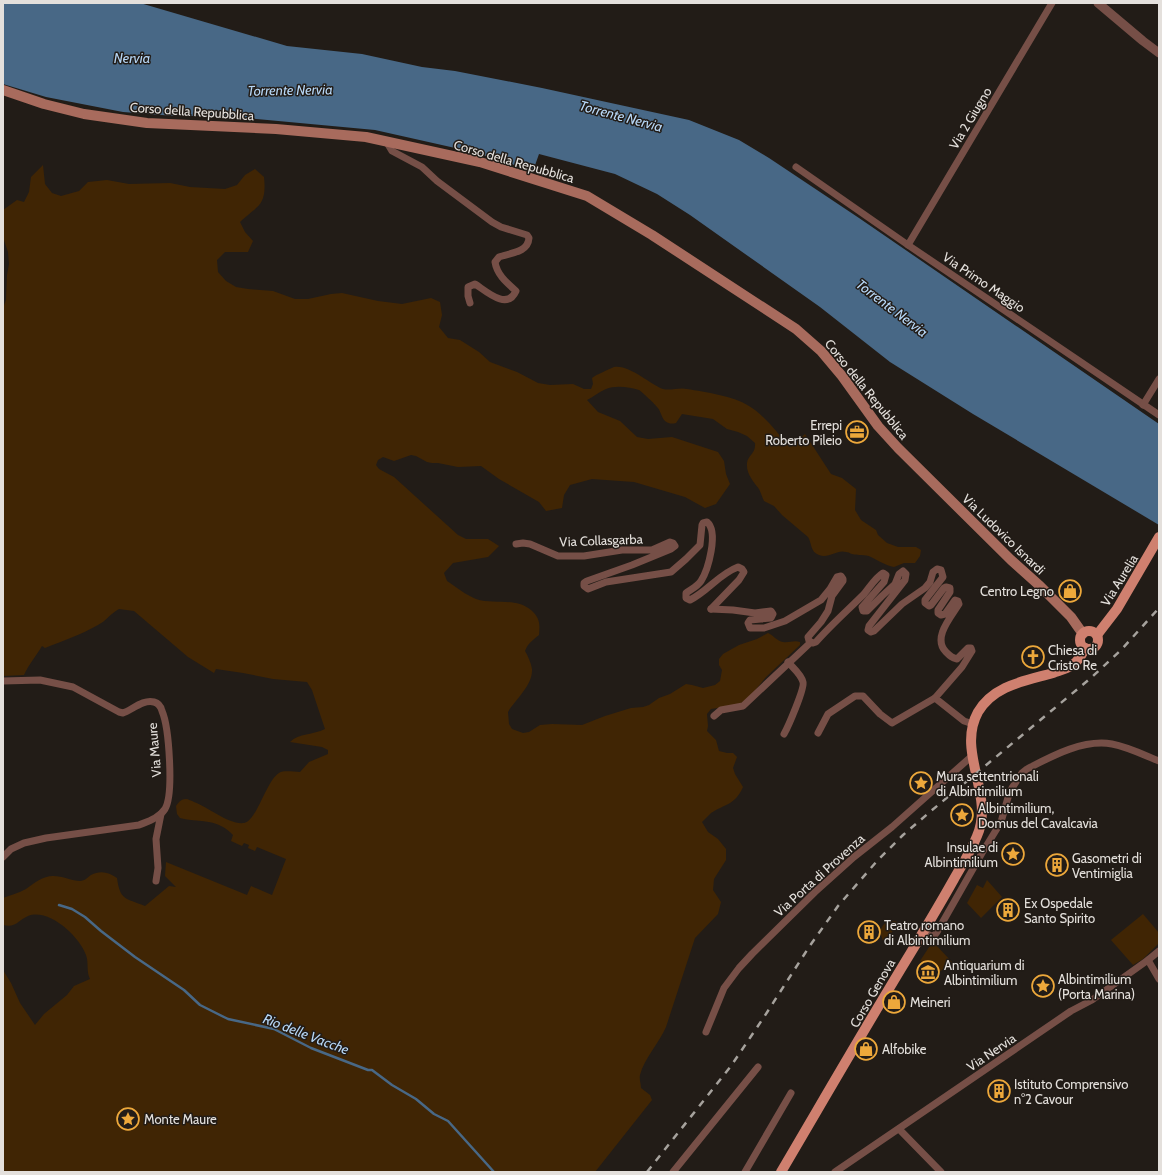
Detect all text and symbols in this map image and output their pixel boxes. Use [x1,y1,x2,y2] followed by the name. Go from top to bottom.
[114,49,150,67] water label: Nervia
[247,80,333,100] water label: Torrente Nervia
[945,84,995,152] street label: Via 2 Giugno
[577,96,665,136] water label: Torrente Nervia
[129,99,255,123] street label: Corso della Repubblica
[452,136,577,186] street label: Corso della Repubblica
[940,249,1028,315] street label: Via Primo Maggio
[852,275,932,341] water label: Torrente Nervia
[822,336,913,443] street label: Corso della Repubblica
[765,417,842,448] place label: Errepi Roberto Pileio
[844,419,870,445] office icon: Errepi Roberto Pileio
[959,490,1049,578] street label: Via Ludovico Isnardi
[559,531,644,549] street label: Via Collasgarba
[1097,551,1141,609] street label: Via Aurelia
[1057,578,1083,604] shop icon: Centro Legno
[980,583,1054,599] place label: Centro Legno
[1048,642,1097,673] place label: Chiesa di Cristo Re
[1020,644,1046,670] church icon: Chiesa di Cristo Re
[144,722,164,778] street label: Via Maure
[936,768,1039,799] place label: Mura settentrionali di Albintimilium
[908,770,934,796] place icon: Mura settentrionali di Albintimilium
[978,800,1099,831] place label: Albintimilium, Domus del Cavalcavia
[949,802,975,828] place icon: Albintimilium, Domus del Cavalcavia
[770,830,868,920] street label: Via Porta di Provenza
[925,839,998,870] place label: Insulae di Albintimilium
[1000,841,1026,867] place icon: Insulae di Albintimilium
[1072,850,1142,881] place label: Gasometri di Ventimiglia
[1044,852,1070,878] building icon: Gasometri di Ventimiglia
[1024,895,1095,926] place label: Ex Ospedale Santo Spirito
[995,897,1021,923] building icon: Ex Ospedale Santo Spirito
[884,917,970,948] place label: Teatro romano di Albintimilium
[856,919,882,945] building icon: Teatro romano di Albintimilium
[846,955,898,1030] street label: Corso Genova
[944,957,1025,988] place label: Antiquarium di Albintimilium
[915,959,941,985] museum icon: Antiquarium di Albintimilium
[1058,971,1135,1002] place label: Albintimilium (Porta Marina)
[1030,973,1056,999] place icon: Albintimilium (Porta Marina)
[881,989,907,1015] shop icon: Meineri
[910,994,951,1010] place label: Meineri
[260,1009,352,1059] water label: Rio delle Vacche
[963,1029,1019,1074] street label: Via Nervia
[853,1036,879,1062] shop icon: Alfobike
[882,1041,927,1057] place label: Alfobike
[1014,1076,1128,1107] place label: Istituto Comprensivo n°2 Cavour
[986,1078,1012,1104] building icon: Istituto Comprensivo n°2 Cavour
[115,1106,141,1132] place icon: Monte Maure
[144,1111,217,1127] place label: Monte Maure

